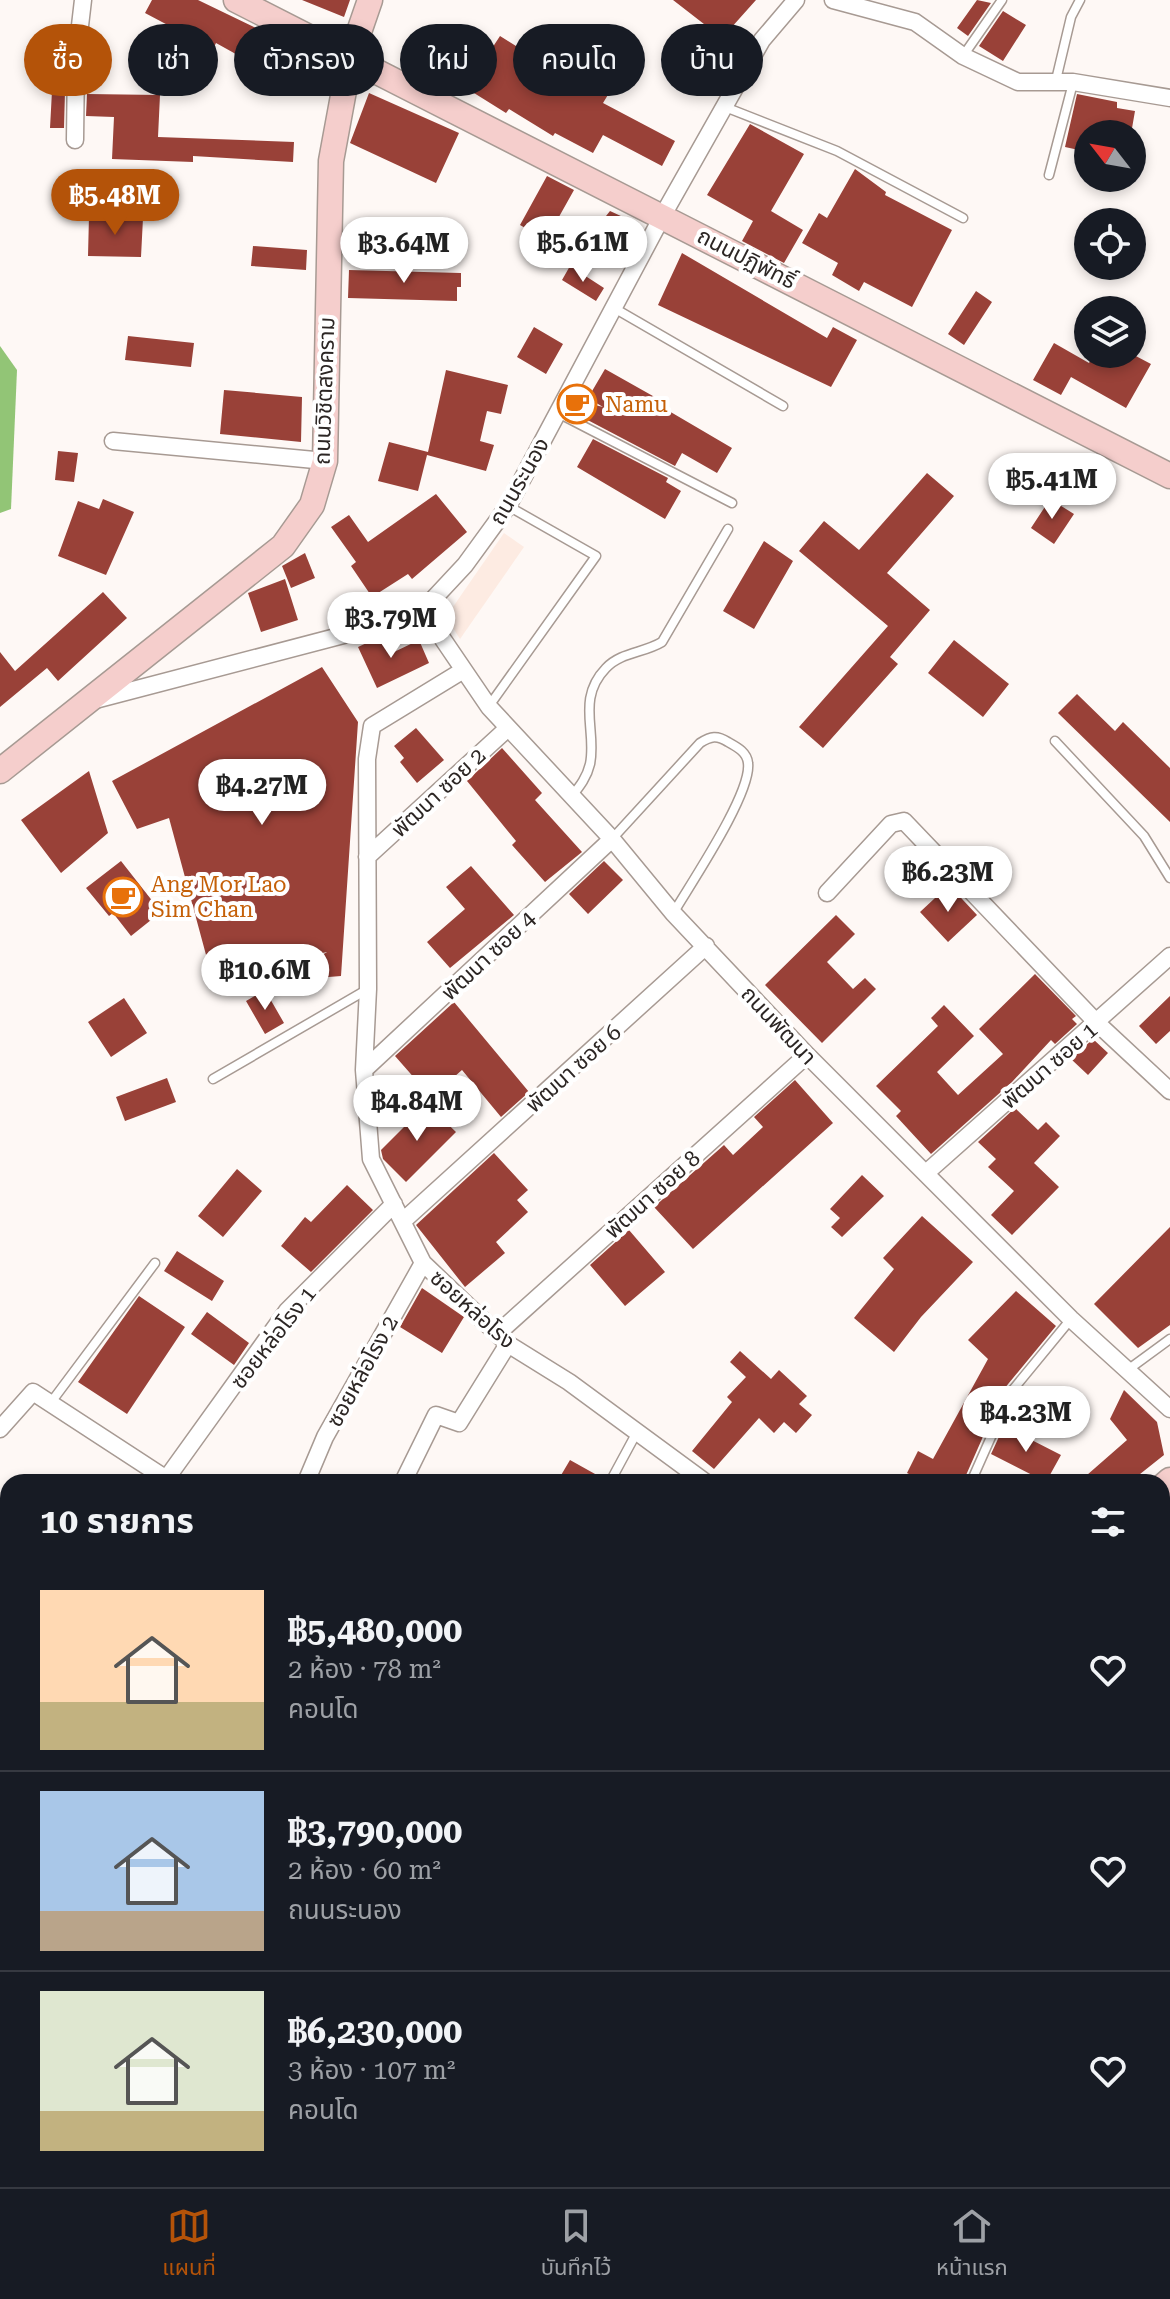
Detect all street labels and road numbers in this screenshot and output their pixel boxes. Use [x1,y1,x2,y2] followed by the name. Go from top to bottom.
[693,222,801,294] street label: ถนนปฏิพัทธิ์
[309,317,340,466] street label: ถนนวิชิตสงคราม
[485,433,554,529] street label: ถนนระนอง
[386,743,490,842] street label: พัฒนา ซอย 2
[436,905,541,1005] street label: พัฒนา ซอย 4
[736,981,821,1070] street label: ถนนพัฒนา
[996,1017,1102,1114] street label: พัฒนา ซอย 1
[521,1019,626,1117] street label: พัฒนา ซอย 6
[600,1145,705,1243] street label: พัฒนา ซอย 8
[425,1265,520,1354] street label: ซอยหล่อโรง
[226,1281,321,1393] street label: ซอยหล่อโรง 1
[322,1311,403,1431] street label: ซอยหล่อโรง 2

